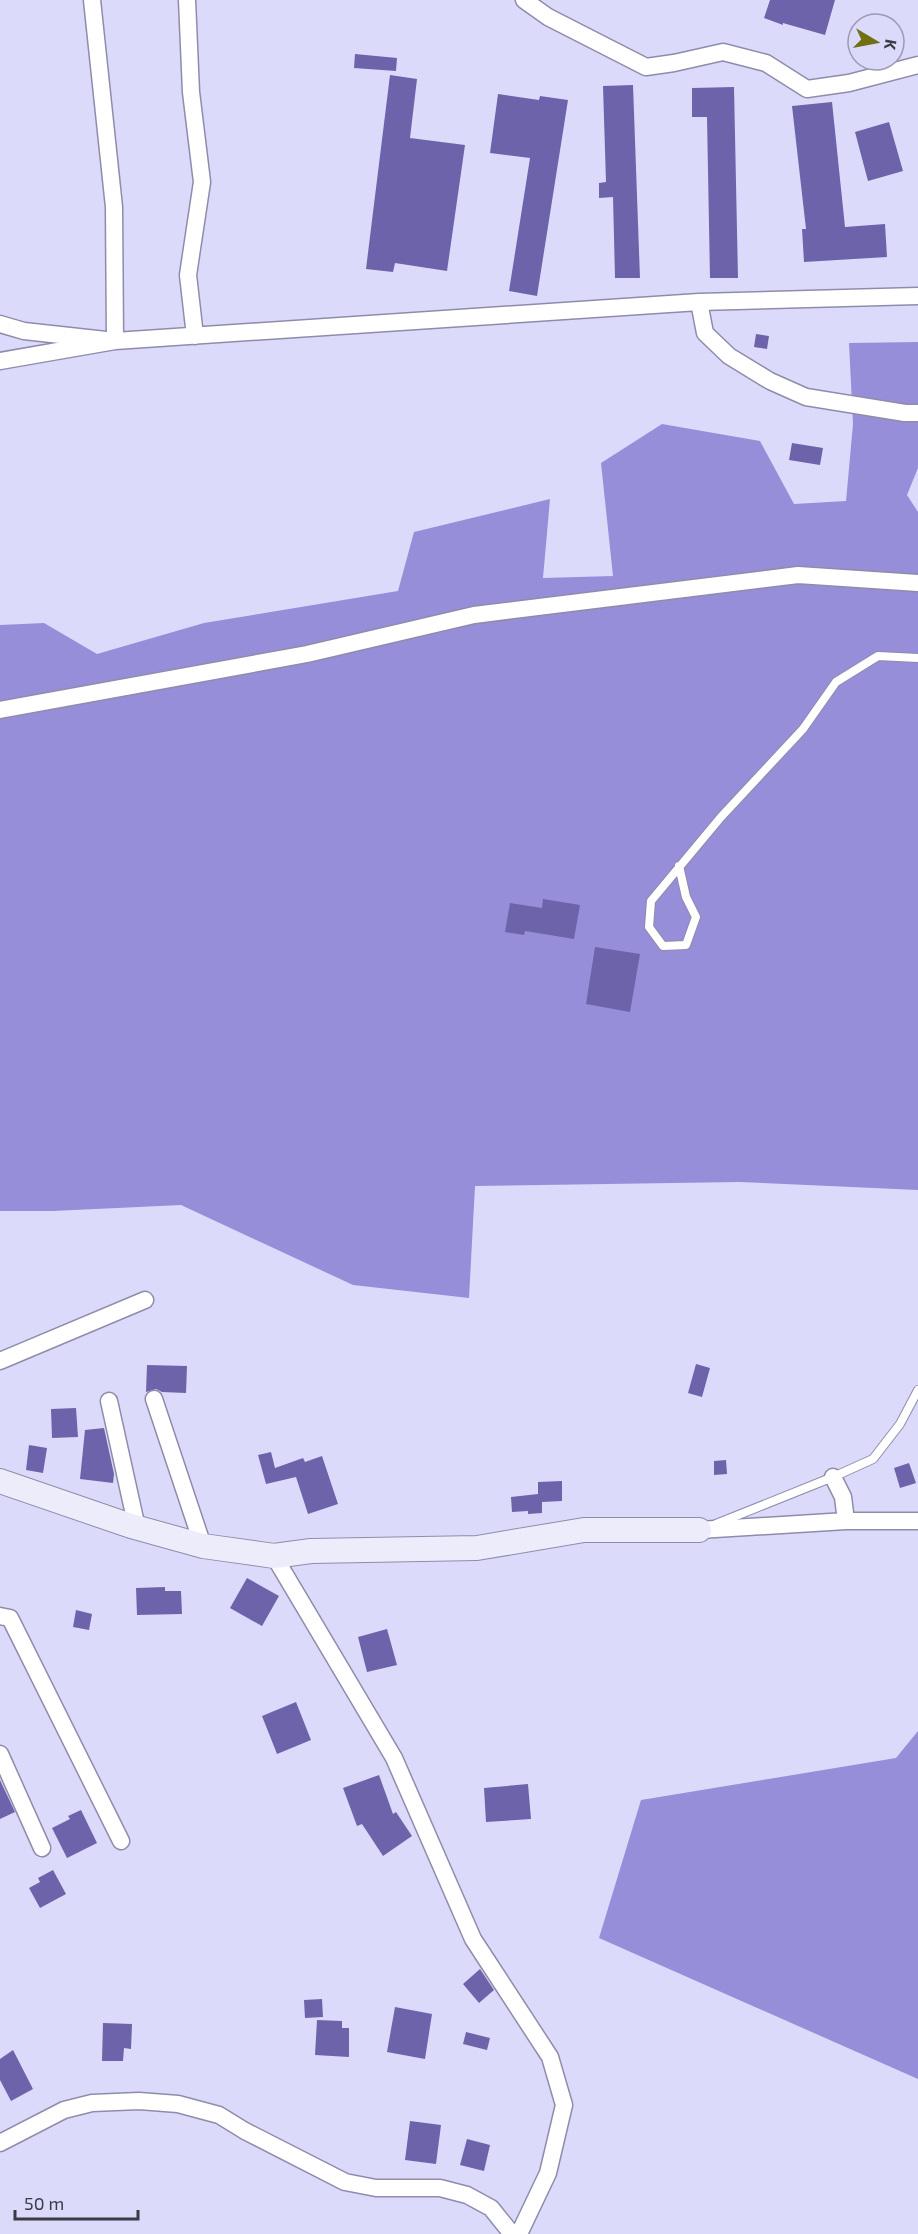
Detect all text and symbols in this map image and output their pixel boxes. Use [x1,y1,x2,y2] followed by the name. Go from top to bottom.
[846,12,906,72] north arrow
[881,38,902,52] text: K
[15,2183,138,2221] scale bar
[24,2192,64,2214] text: 50 m

